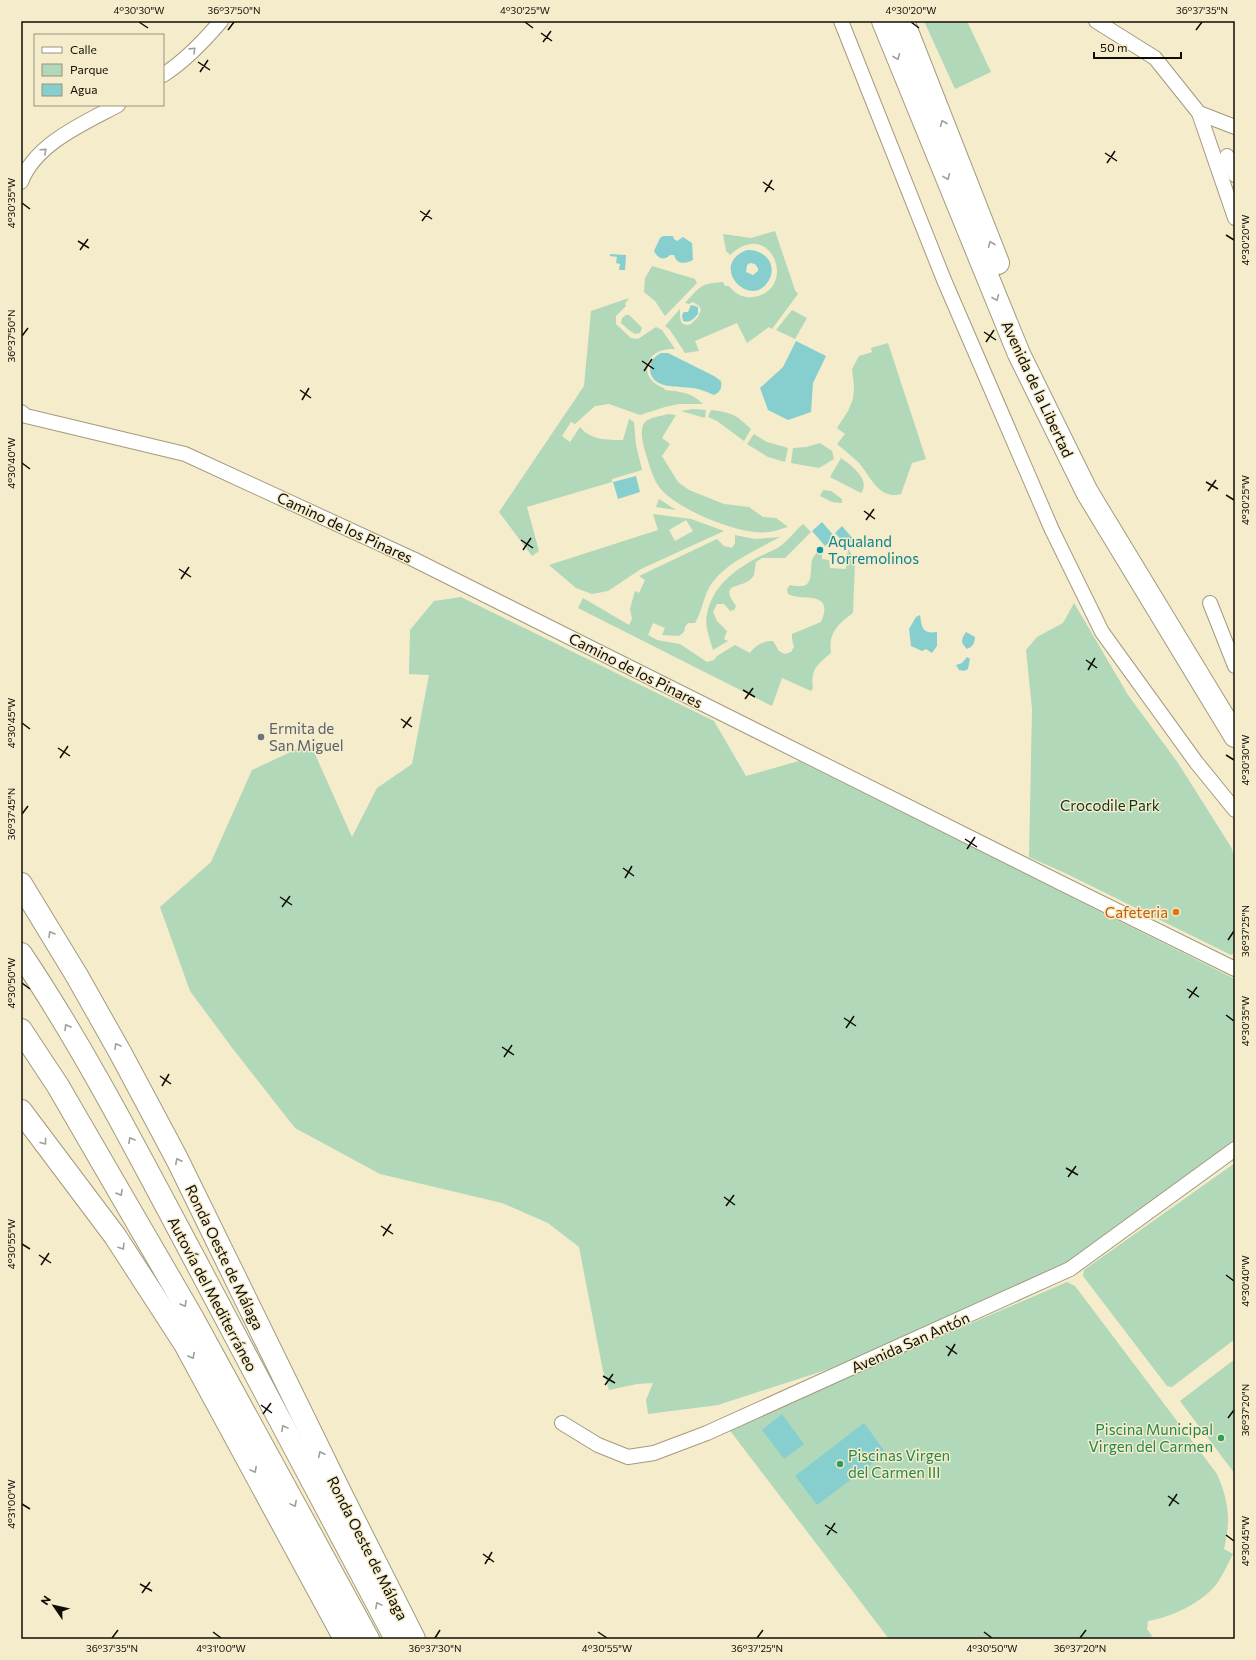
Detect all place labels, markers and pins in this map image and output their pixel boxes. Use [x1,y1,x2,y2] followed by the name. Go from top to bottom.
[828,532,919,567] place label: Aqualand Torremolinos
[815,545,825,555] marker: Aqualand Torremolinos
[269,719,344,754] place label: Ermita de San Miguel
[256,732,266,742] marker: Ermita de San Miguel
[1105,903,1168,921] place label: Cafeteria
[1171,907,1181,917] marker: Cafeteria
[1089,1420,1213,1455] place label: Piscina Municipal Virgen del Carmen
[1216,1433,1226,1443] marker: Piscina Municipal Virgen del Carmen
[848,1446,950,1481] place label: Piscinas Virgen del Carmen III
[835,1459,845,1469] marker: Piscinas Virgen del Carmen III

